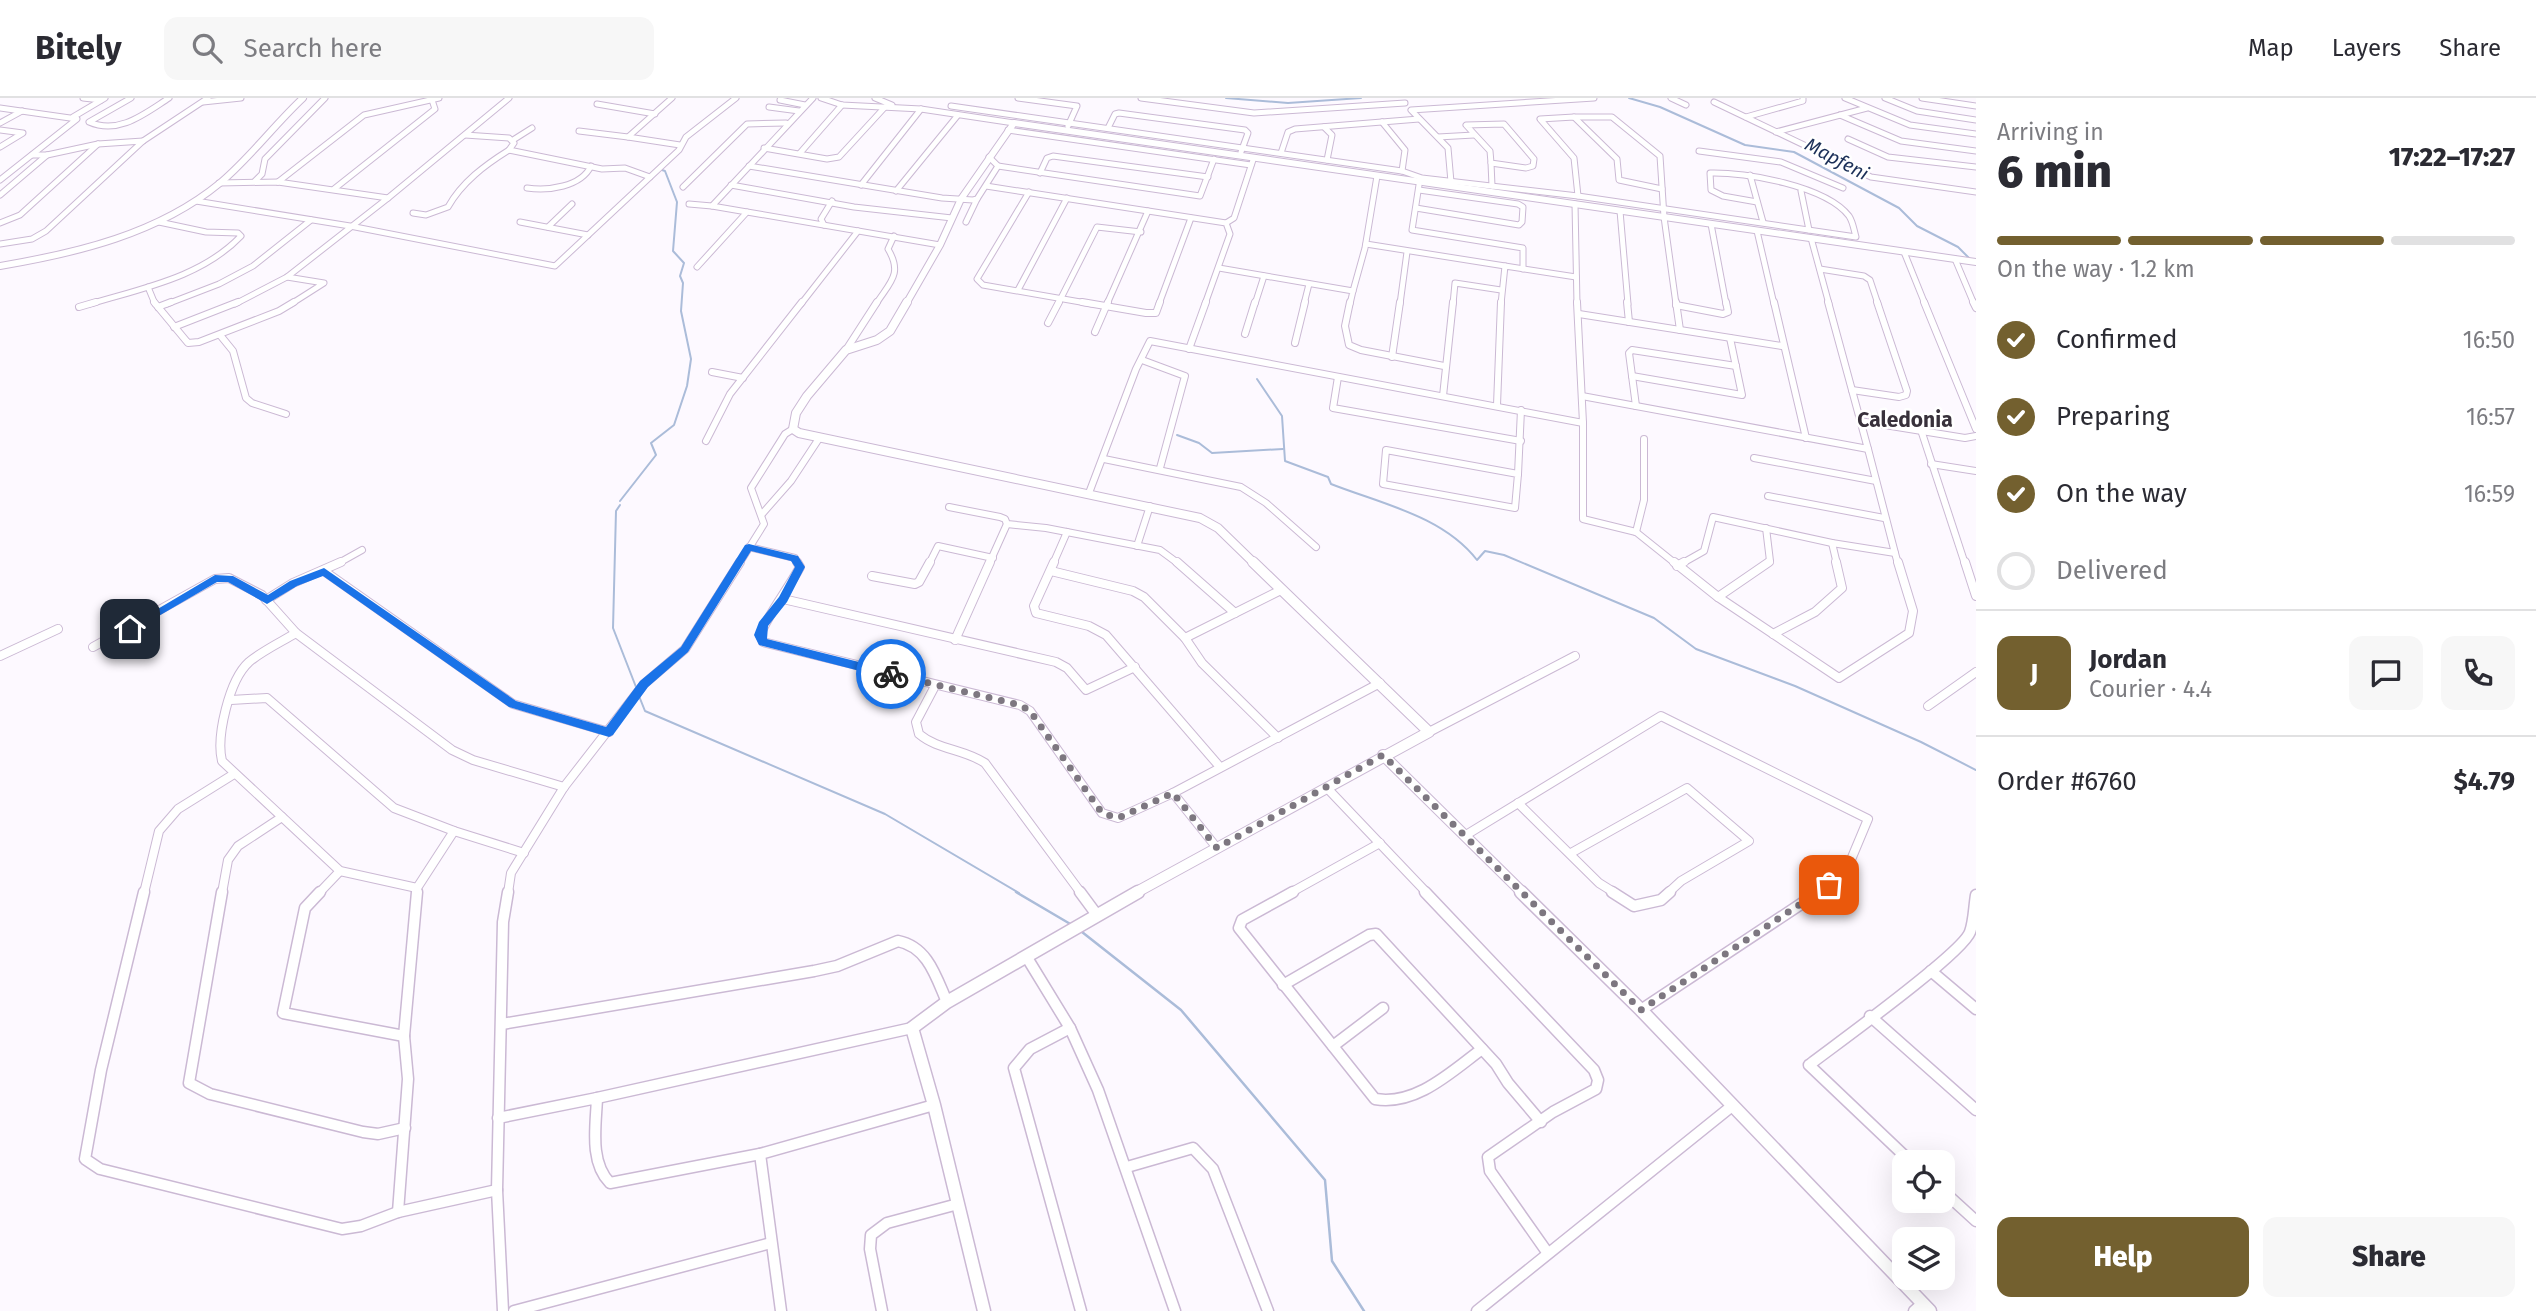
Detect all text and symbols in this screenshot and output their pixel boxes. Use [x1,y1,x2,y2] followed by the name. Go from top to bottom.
[164,17,654,80] search box
[35,28,122,68] text: Bitely
[188,29,226,67] icon: search
[244,33,382,64] text: Search here
[2248,34,2294,62] text: Map
[2332,34,2401,62] text: Layers
[2439,34,2501,62] text: Share
[1997,118,2104,146] text: Arriving in
[1801,133,1873,186] water label: Mapfeni
[2389,142,2515,173] text: 17:22–17:27
[1997,144,2112,199] text: 6 min
[1997,255,2195,283] text: On the way · 1.2 km
[1997,321,2035,359] icon: check
[2056,324,2177,355] text: Confirmed
[2463,326,2515,354] text: 16:50
[1997,398,2035,436] icon: check
[2056,401,2169,432] text: Preparing
[2466,403,2515,431] text: 16:57
[1857,407,1953,433] district label: Caledonia
[1997,475,2035,513] icon: check
[2056,478,2187,509] text: On the way
[2464,480,2515,508] text: 16:59
[2056,555,2168,586] text: Delivered
[100,599,160,659] pin
[111,610,149,648] icon: home
[2349,636,2423,710] button: chat
[2441,636,2515,710] button: phone
[856,639,926,709] courier
[2089,644,2167,675] text: Jordan
[872,655,910,693] icon: bike
[2030,658,2038,689] text: J
[2089,675,2212,703] text: Courier · 4.4
[1997,766,2137,797] text: Order #6760
[2453,766,2515,797] text: $4.79
[1799,855,1859,915] pin
[1810,866,1848,904] icon: bag
[1892,1150,1955,1290] map controls
[1892,1150,1955,1213] button: locate
[1997,1217,2249,1297] button: Help
[2263,1217,2515,1297] button: Share
[1892,1227,1955,1290] button: layers

